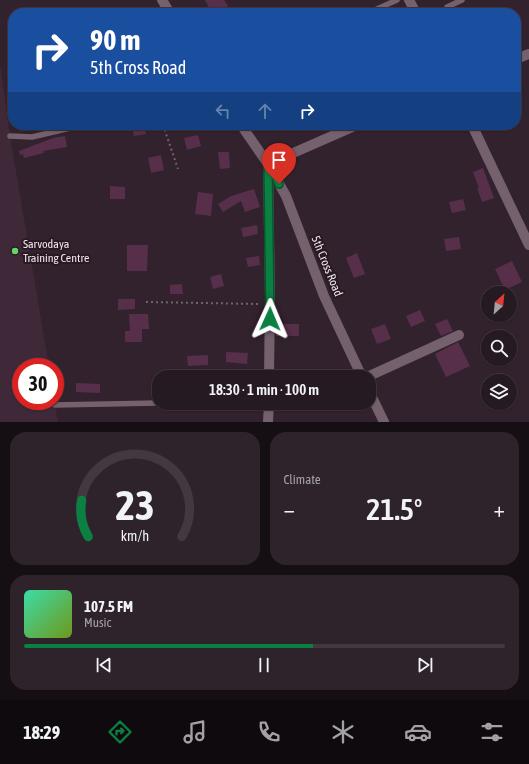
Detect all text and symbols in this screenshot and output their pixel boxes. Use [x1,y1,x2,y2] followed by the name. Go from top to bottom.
[24,24,76,76] icon: right
[90,24,140,56] text: 90 m
[90,57,186,78] text: 5th Cross Road
[212,100,234,122] icon: left
[254,100,276,122] icon: ahead
[296,100,318,122] icon: right
[262,143,296,184] pin
[268,149,290,171] icon: arrive
[308,234,346,298] street label: 5th Cross Road
[23,237,90,265] place label: Sarvodaya Training Centre
[10,246,20,256] marker: Sarvodaya Training Centre
[481,286,517,322] north arrow
[481,286,517,410] map controls
[249,298,291,340] position arrow
[481,330,517,366] button: search
[12,358,64,410] speed limit sign: 30
[481,374,517,410] button: layers
[209,381,319,398] text: 18:30 · 1 min · 100 m
[284,472,321,487] text: Climate
[115,480,154,528] text: 23
[366,492,422,526] text: 21.5°
[284,496,295,522] text: −
[494,496,505,522] text: +
[121,527,149,543] text: km/h
[84,598,133,615] text: 107.5 FM
[84,615,111,630] text: Music
[93,654,115,676] icon: previous
[253,654,275,676] icon: pause
[414,654,436,676] icon: next
[106,718,134,746] icon: directions
[181,718,209,746] icon: music
[255,718,283,746] icon: phone
[329,718,357,746] icon: climate
[404,718,432,746] icon: car
[478,718,506,746] icon: filters
[23,722,60,743] text: 18:29

